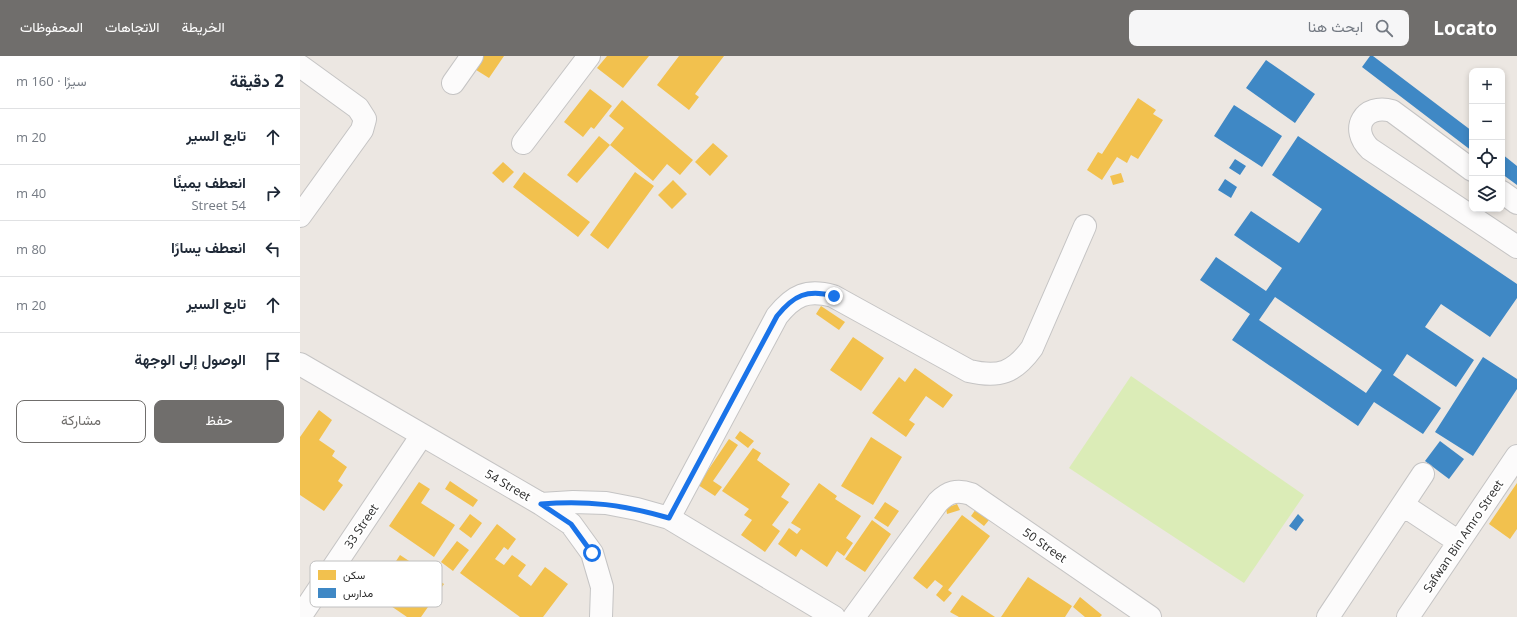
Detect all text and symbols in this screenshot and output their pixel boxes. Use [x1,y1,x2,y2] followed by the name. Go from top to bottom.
[1129,10,1409,46] search box
[1433,15,1497,41] text: Locato
[1308,16,1363,36] text: ابحث هنا
[20,17,83,36] text: المحفوظات
[105,17,159,36] text: الاتجاهات
[181,17,225,36] text: الخريطة
[1373,17,1395,39] icon: search
[1469,68,1505,212] map controls
[1469,68,1505,104] button: +
[230,69,284,92] text: 2 دقيقة
[16,72,86,90] text: سيرًا · 160 m
[1469,104,1505,140] button: −
[186,125,246,145] text: تابع السير
[262,126,284,148] icon: ahead
[16,128,46,146] text: 20 m
[1469,140,1505,176] button: locate
[173,172,246,192] text: انعطف يمينًا
[1469,176,1505,212] button: layers
[262,182,284,204] icon: right
[16,184,46,202] text: 40 m
[191,196,246,214] text: 54 Street
[171,237,246,257] text: انعطف يسارًا
[262,238,284,260] icon: left
[16,240,46,258] text: 80 m
[825,287,843,305] route end
[186,293,246,313] text: تابع السير
[262,294,284,316] icon: ahead
[16,296,46,314] text: 20 m
[135,349,246,369] text: الوصول إلى الوجهة
[262,350,284,372] icon: arrive
[16,400,146,443] button: مشاركة
[154,400,284,443] button: حفظ
[482,465,534,505] street label: 54 Street
[1419,476,1507,596] street label: Safwan Bin Amro Street
[340,500,382,552] street label: 33 Street
[1019,524,1071,566] street label: 50 Street
[583,544,601,562] route start
[310,561,442,607] legend
[343,567,366,582] text: سكن
[343,585,373,600] text: مدارس

